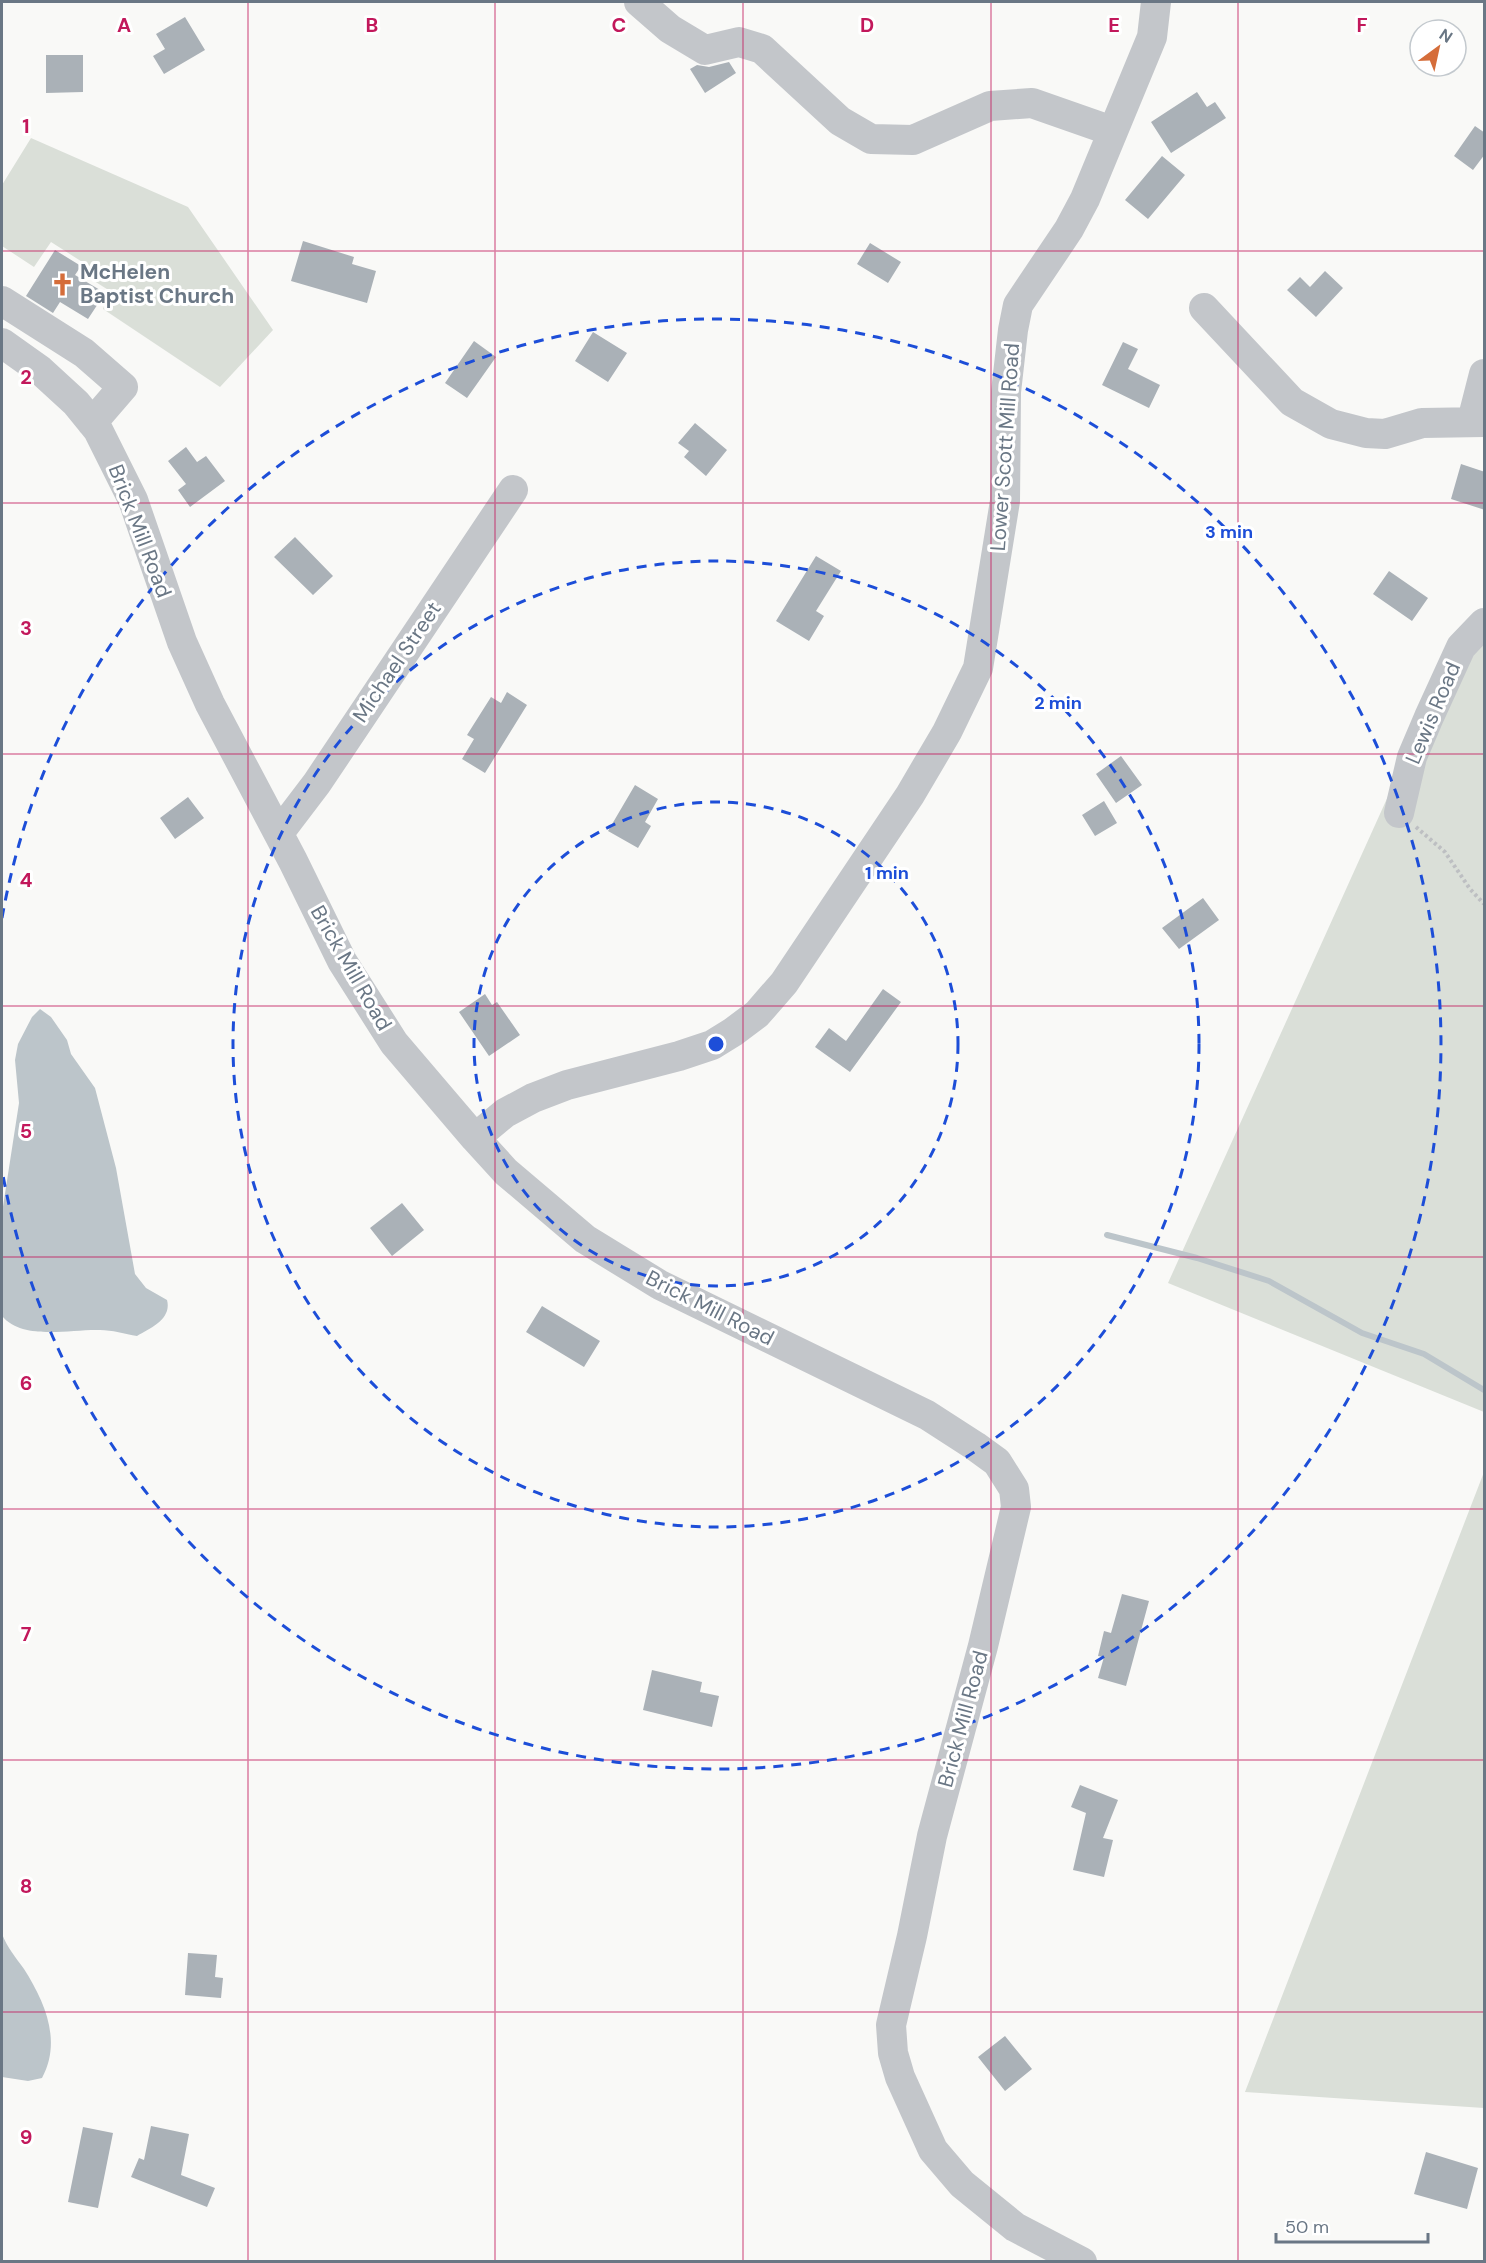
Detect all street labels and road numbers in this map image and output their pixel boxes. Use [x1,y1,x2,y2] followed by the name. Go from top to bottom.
[984,342,1026,552] street label: Lower Scott Mill Road
[102,461,178,601] street label: Brick Mill Road
[346,596,448,728] street label: Michael Street
[1399,658,1467,768] street label: Lewis Road
[304,900,398,1036] street label: Brick Mill Road
[641,1264,779,1352] street label: Brick Mill Road
[931,1648,995,1790] street label: Brick Mill Road

